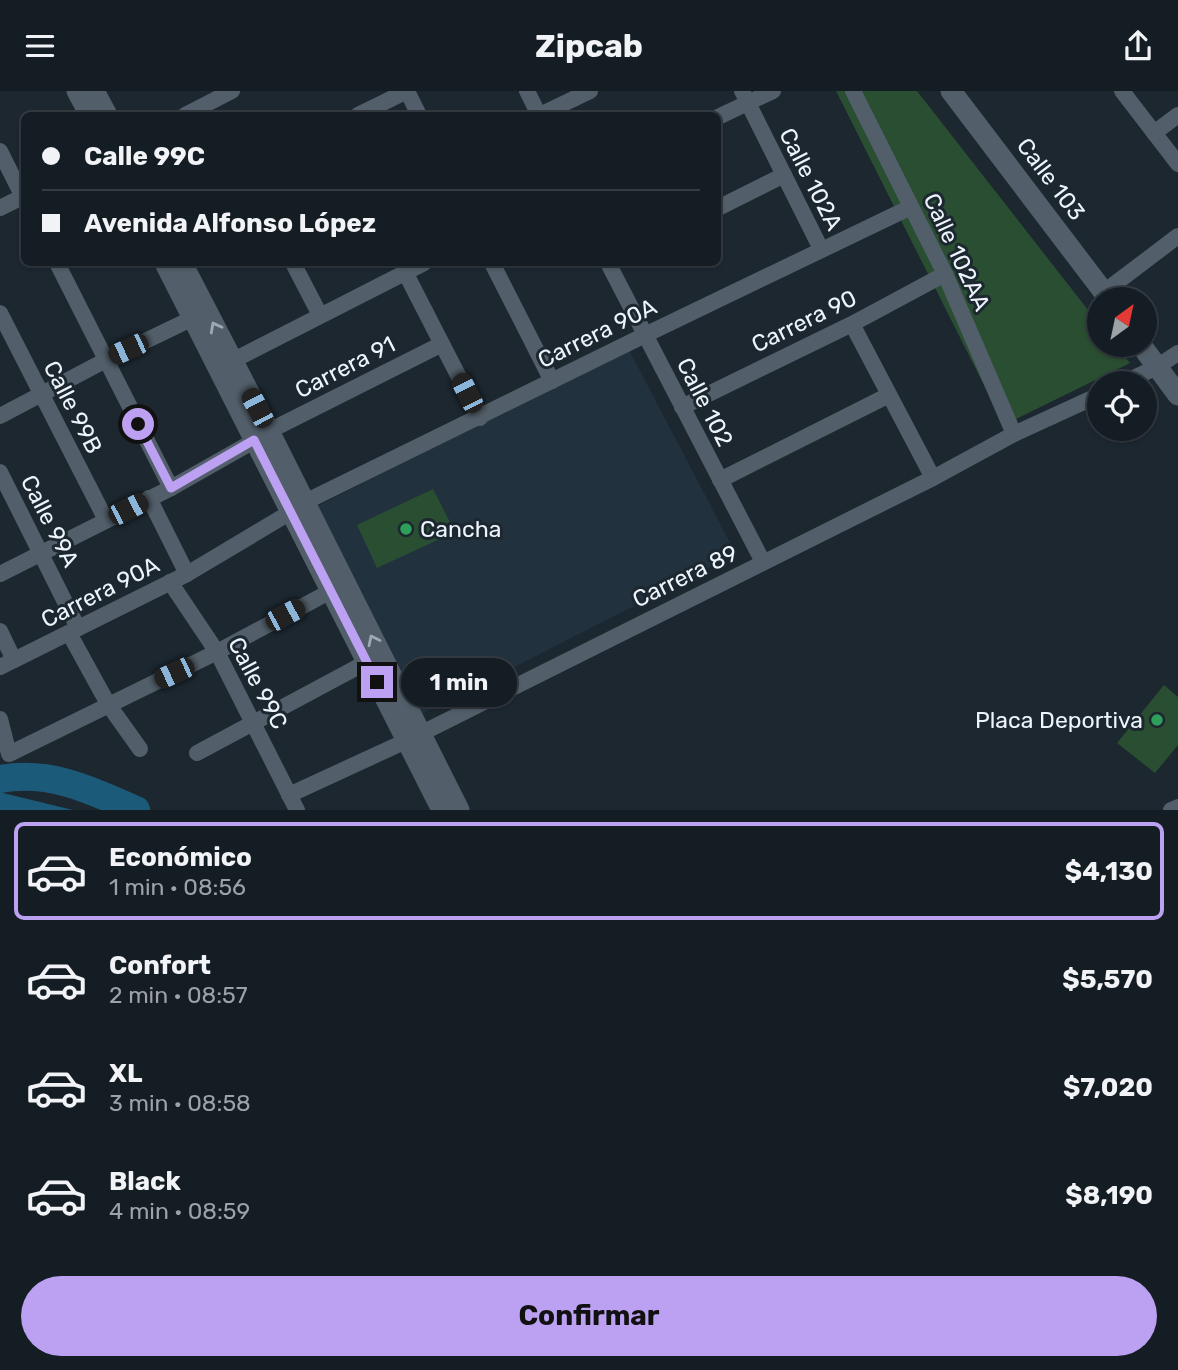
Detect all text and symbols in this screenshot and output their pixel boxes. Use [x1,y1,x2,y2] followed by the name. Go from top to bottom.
[21,27,59,65] icon: menu
[535,27,643,65] text: Zipcab
[1119,27,1157,65] icon: share
[773,123,849,235] street label: Calle 102A
[1011,132,1091,226] street label: Calle 103
[84,141,205,172] text: Calle 99C
[918,189,996,315] street label: Calle 102AA
[84,208,376,239] text: Avenida Alfonso López
[747,284,861,358] street label: Carrera 90
[1087,287,1157,357] north arrow
[1087,287,1157,441] map controls
[533,292,661,374] street label: Carrera 90A
[210,322,224,334] one-way arrow
[290,330,400,404] street label: Carrera 91
[105,331,152,367] car
[671,353,739,451] street label: Calle 102
[38,356,108,458] street label: Calle 99B
[449,370,486,416] car
[1087,371,1157,441] button: locate
[238,385,277,431] car
[122,408,154,440] route start
[15,470,85,572] street label: Calle 99A
[105,490,152,528] car
[420,515,501,543] place label: Cancha
[398,521,414,537] marker: Cancha
[628,539,742,613] street label: Carrera 89
[36,550,164,634] street label: Carrera 90A
[262,596,309,634] car
[222,632,294,734] street label: Calle 99C
[368,635,382,647] one-way arrow
[151,655,198,691] car
[402,657,517,707] callout: 1 min
[361,666,393,698] route end
[430,668,488,696] text: 1 min
[975,706,1143,734] place label: Placa Deportiva
[1149,712,1165,728] marker: Placa Deportiva
[25,840,88,903] icon: car
[109,842,252,873] text: Económico
[1065,856,1153,887] text: $4,130
[109,873,246,901] text: 1 min · 08:56
[25,948,88,1011] icon: car
[109,950,211,981] text: Confort
[1062,964,1153,995] text: $5,570
[109,981,248,1009] text: 2 min · 08:57
[25,1056,88,1119] icon: car
[109,1058,142,1089] text: XL
[1063,1072,1153,1103] text: $7,020
[109,1089,251,1117] text: 3 min · 08:58
[25,1164,88,1227] icon: car
[109,1166,181,1197] text: Black
[1065,1180,1153,1211] text: $8,190
[109,1197,250,1225] text: 4 min · 08:59
[21,1276,1157,1356] button: Confirmar

